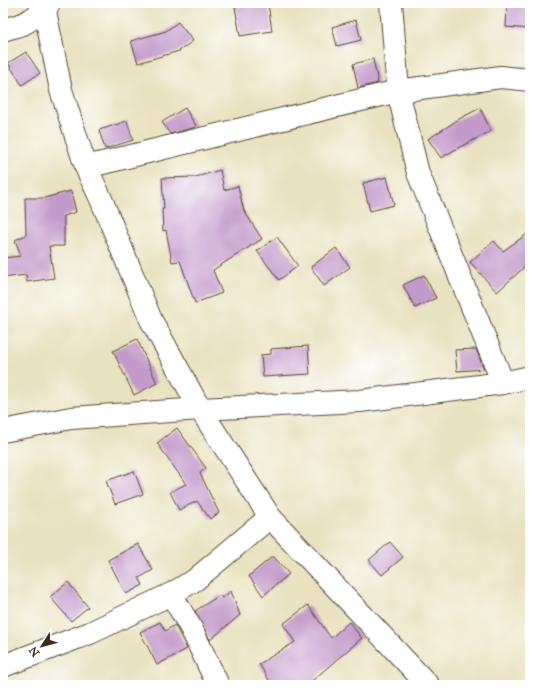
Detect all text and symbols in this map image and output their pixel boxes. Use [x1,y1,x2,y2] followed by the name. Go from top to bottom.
[22,626,62,666] north arrow
[26,643,42,659] text: N

